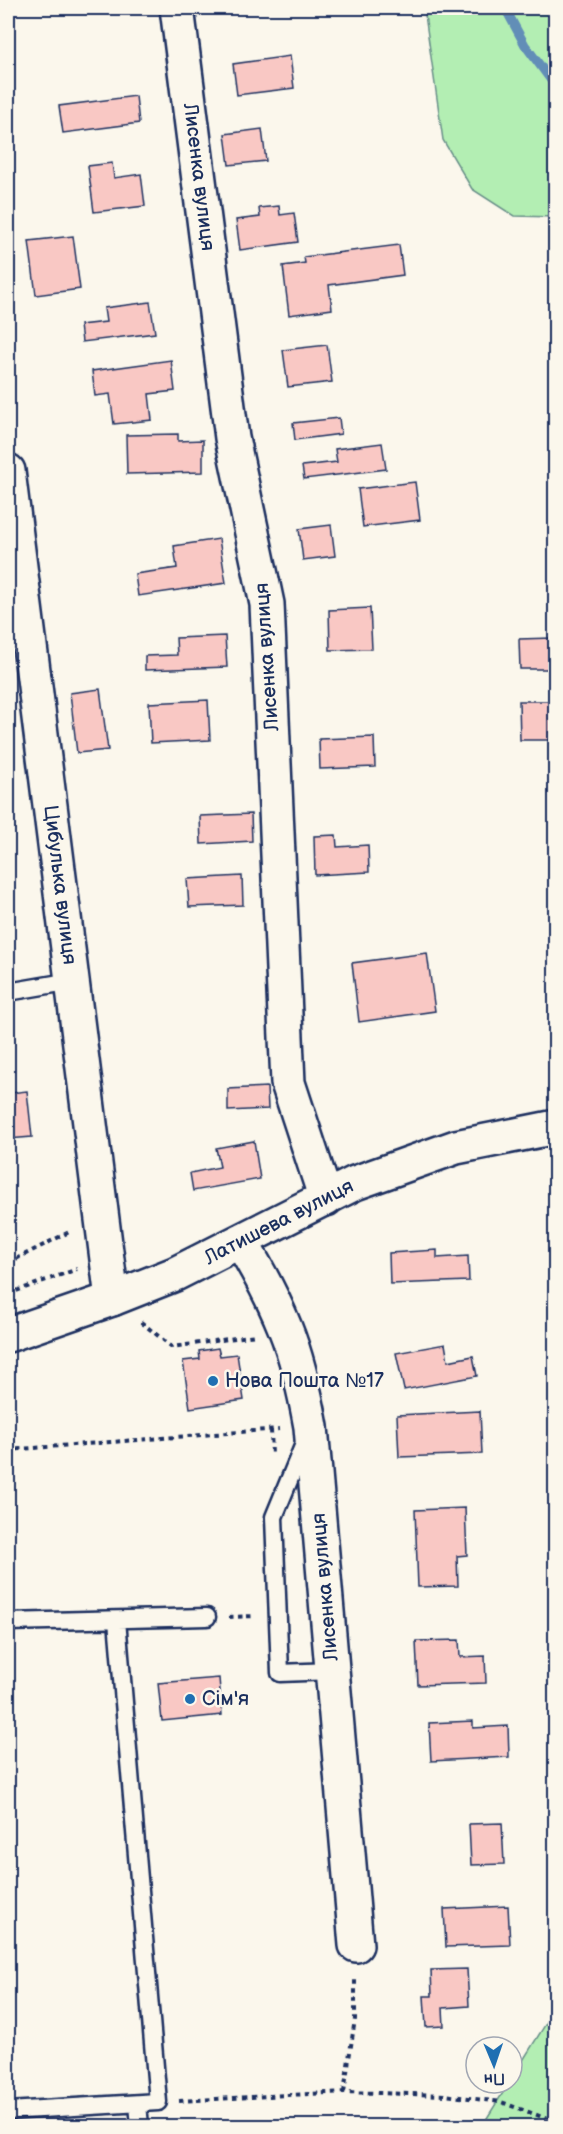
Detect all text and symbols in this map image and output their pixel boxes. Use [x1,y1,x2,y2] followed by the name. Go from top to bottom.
[178,101,220,252] street label: Лисенка вулиця
[250,582,284,733] street label: Лисенка вулиця
[38,804,82,966] street label: Цибулька вулиця
[199,1174,358,1270] street label: Латишева вулиця
[225,1369,384,1393] place label: Нова Пошта №17
[206,1374,220,1388] marker: Нова Пошта №17
[307,1512,344,1663] street label: Лисенка вулиця
[202,1687,249,1711] place label: Сім'я
[183,1692,197,1706] marker: Сім'я
[464,2035,524,2095] north arrow
[483,2069,505,2088] text: Пн

